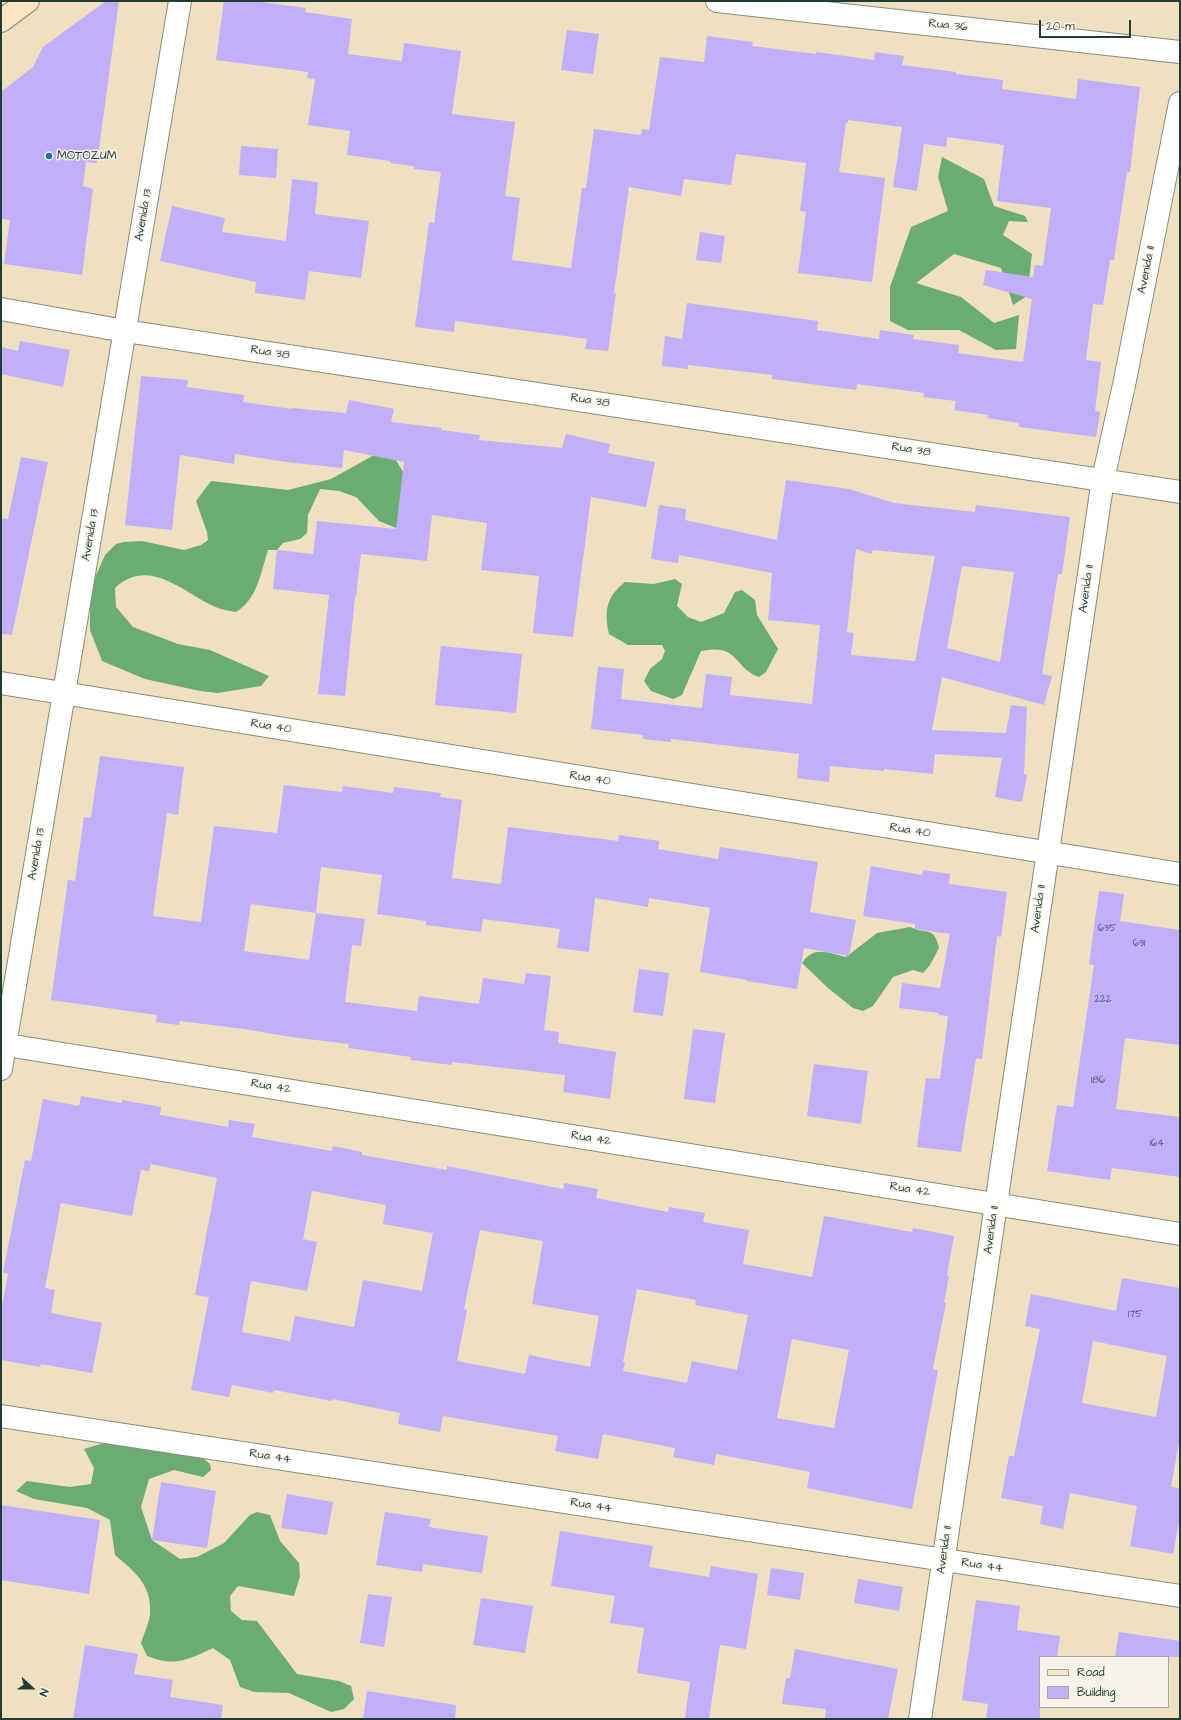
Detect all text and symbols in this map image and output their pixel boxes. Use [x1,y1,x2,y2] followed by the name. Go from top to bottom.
[1041,12,1133,38] scale bar
[928,17,968,35] street label: Rua 36
[1046,18,1075,35] text: 20 m
[57,149,117,163] place label: MOTOZUM
[44,151,54,161] marker: MOTOZUM
[132,188,156,242] street label: Avenida 13
[1135,245,1159,295] street label: Avenida 11
[249,343,291,363] street label: Rua 38
[569,391,611,411] street label: Rua 38
[890,440,932,460] street label: Rua 38
[79,508,103,562] street label: Avenida 13
[1077,564,1097,614] street label: Avenida 11
[249,717,293,737] street label: Rua 40
[568,769,612,789] street label: Rua 40
[888,821,932,841] street label: Rua 40
[25,827,49,881] street label: Avenida 13
[1029,884,1049,934] street label: Avenida 11
[1098,923,1116,935] house number: 635
[1133,938,1145,950] house number: 631
[1094,994,1112,1006] house number: 222
[1091,1075,1105,1087] house number: 186
[250,1077,292,1097] street label: Rua 42
[570,1129,612,1149] street label: Rua 42
[1150,1138,1164,1150] house number: 164
[889,1180,931,1200] street label: Rua 42
[982,1205,1002,1255] street label: Avenida 11
[1128,1309,1142,1321] house number: 175
[248,1447,292,1467] street label: Rua 44
[569,1496,613,1516] street label: Rua 44
[935,1525,955,1575] street label: Avenida 11
[960,1556,1004,1576] street label: Rua 44
[1039,1656,1169,1708] legend
[1077,1664,1105,1681] text: Road
[12,1668,52,1708] north arrow
[1077,1684,1115,1701] text: Building
[35,1687,52,1698] text: N

